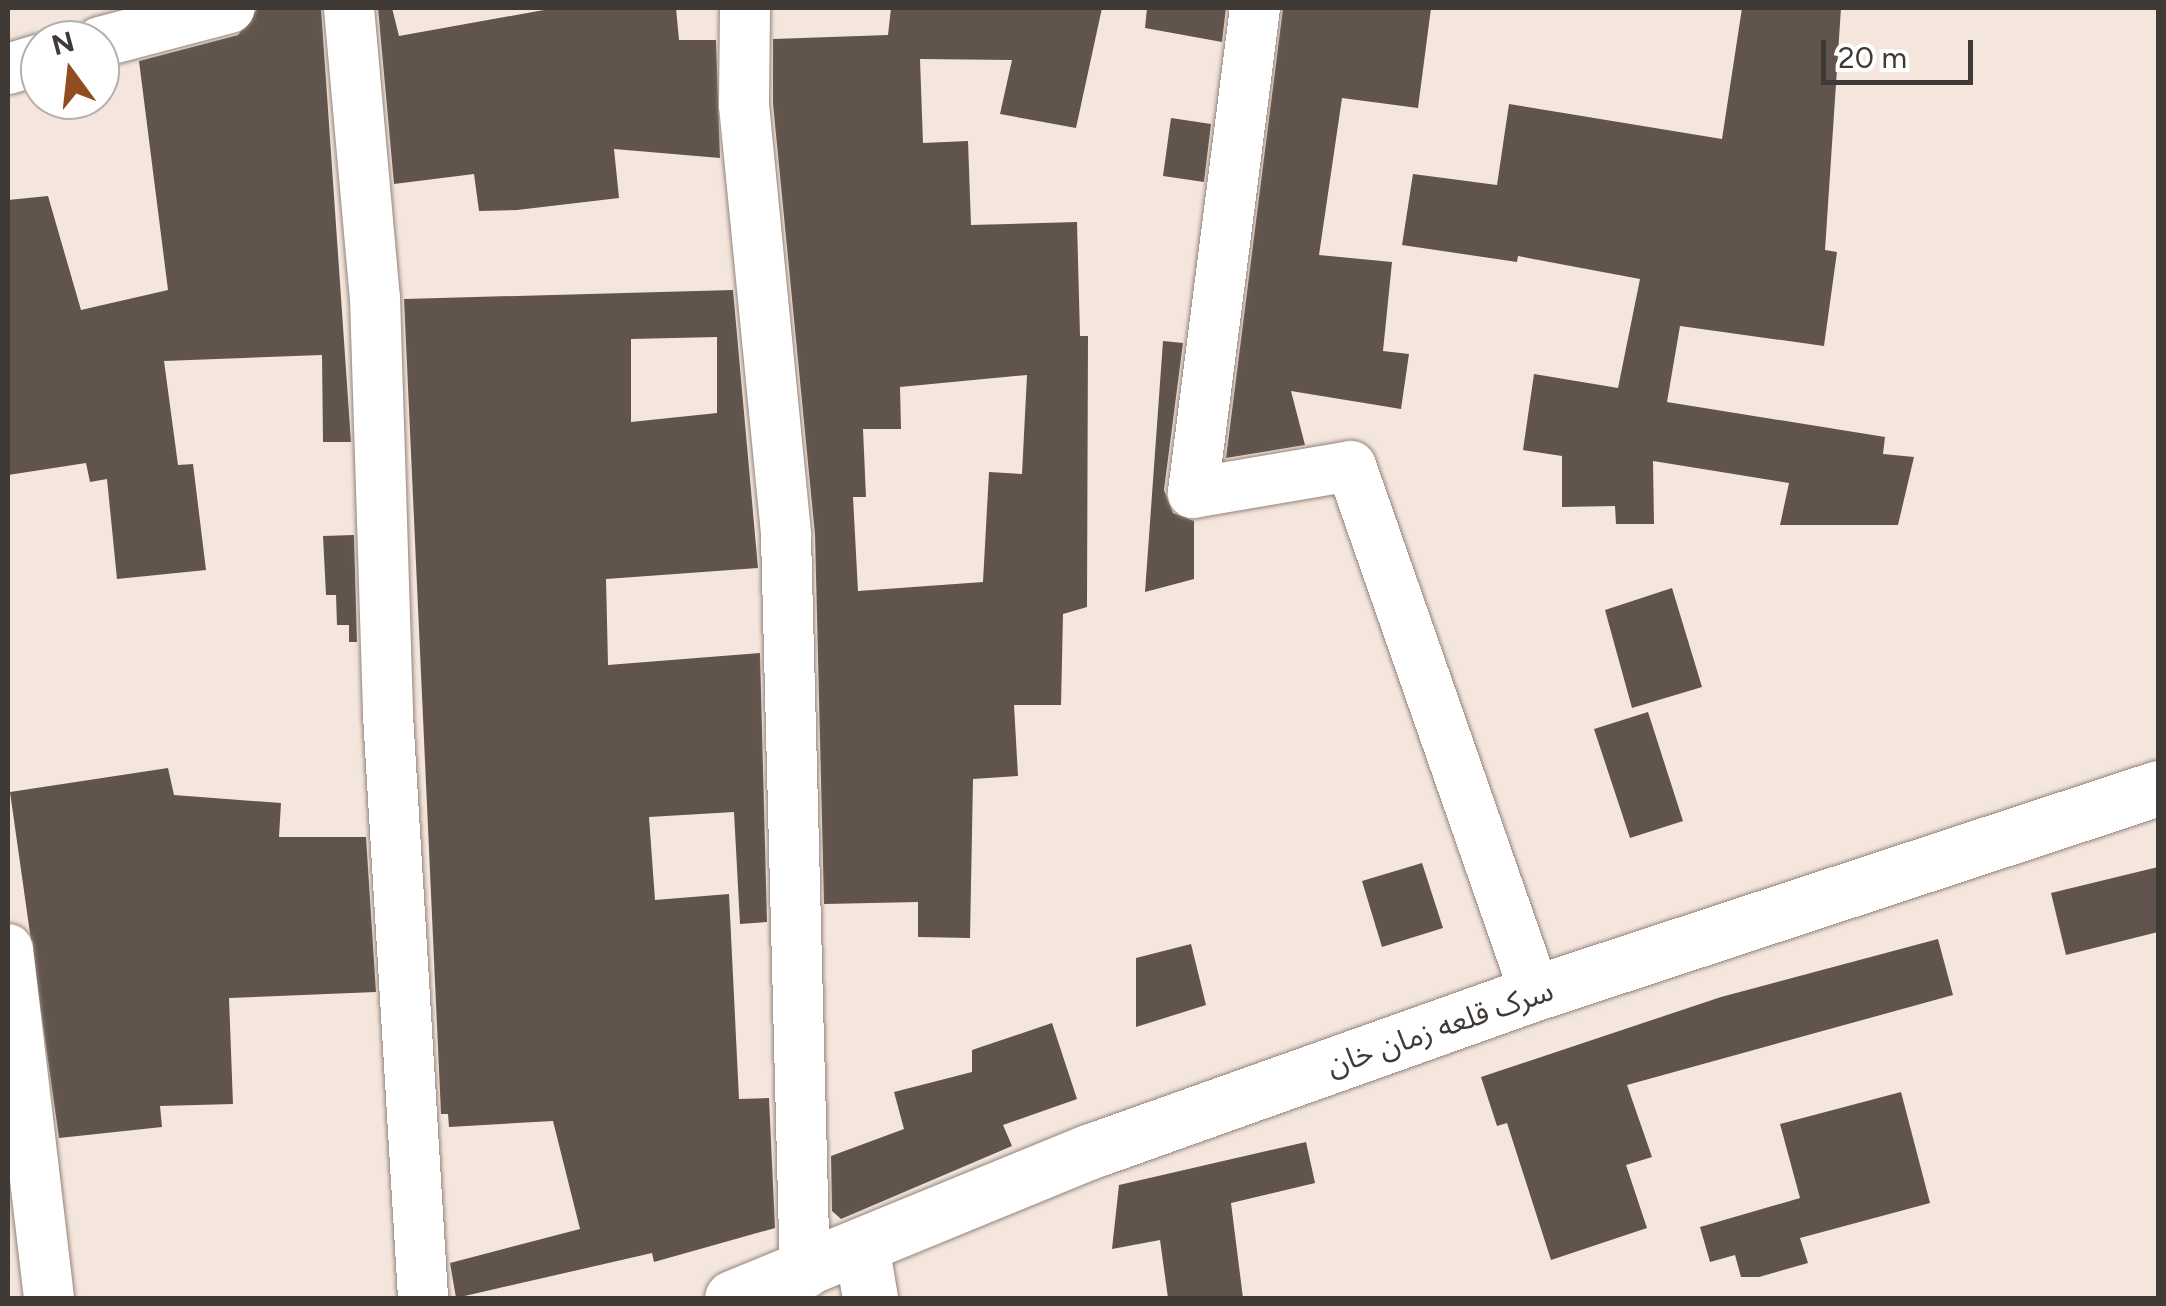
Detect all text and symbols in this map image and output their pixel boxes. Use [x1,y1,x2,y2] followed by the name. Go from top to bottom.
[20,20,120,120] north arrow
[1826,20,1978,82] scale bar
[48,24,78,62] text: N
[1838,39,1907,76] text: 20 m
[1322,972,1558,1084] street label: سرک قلعه زمان خان

